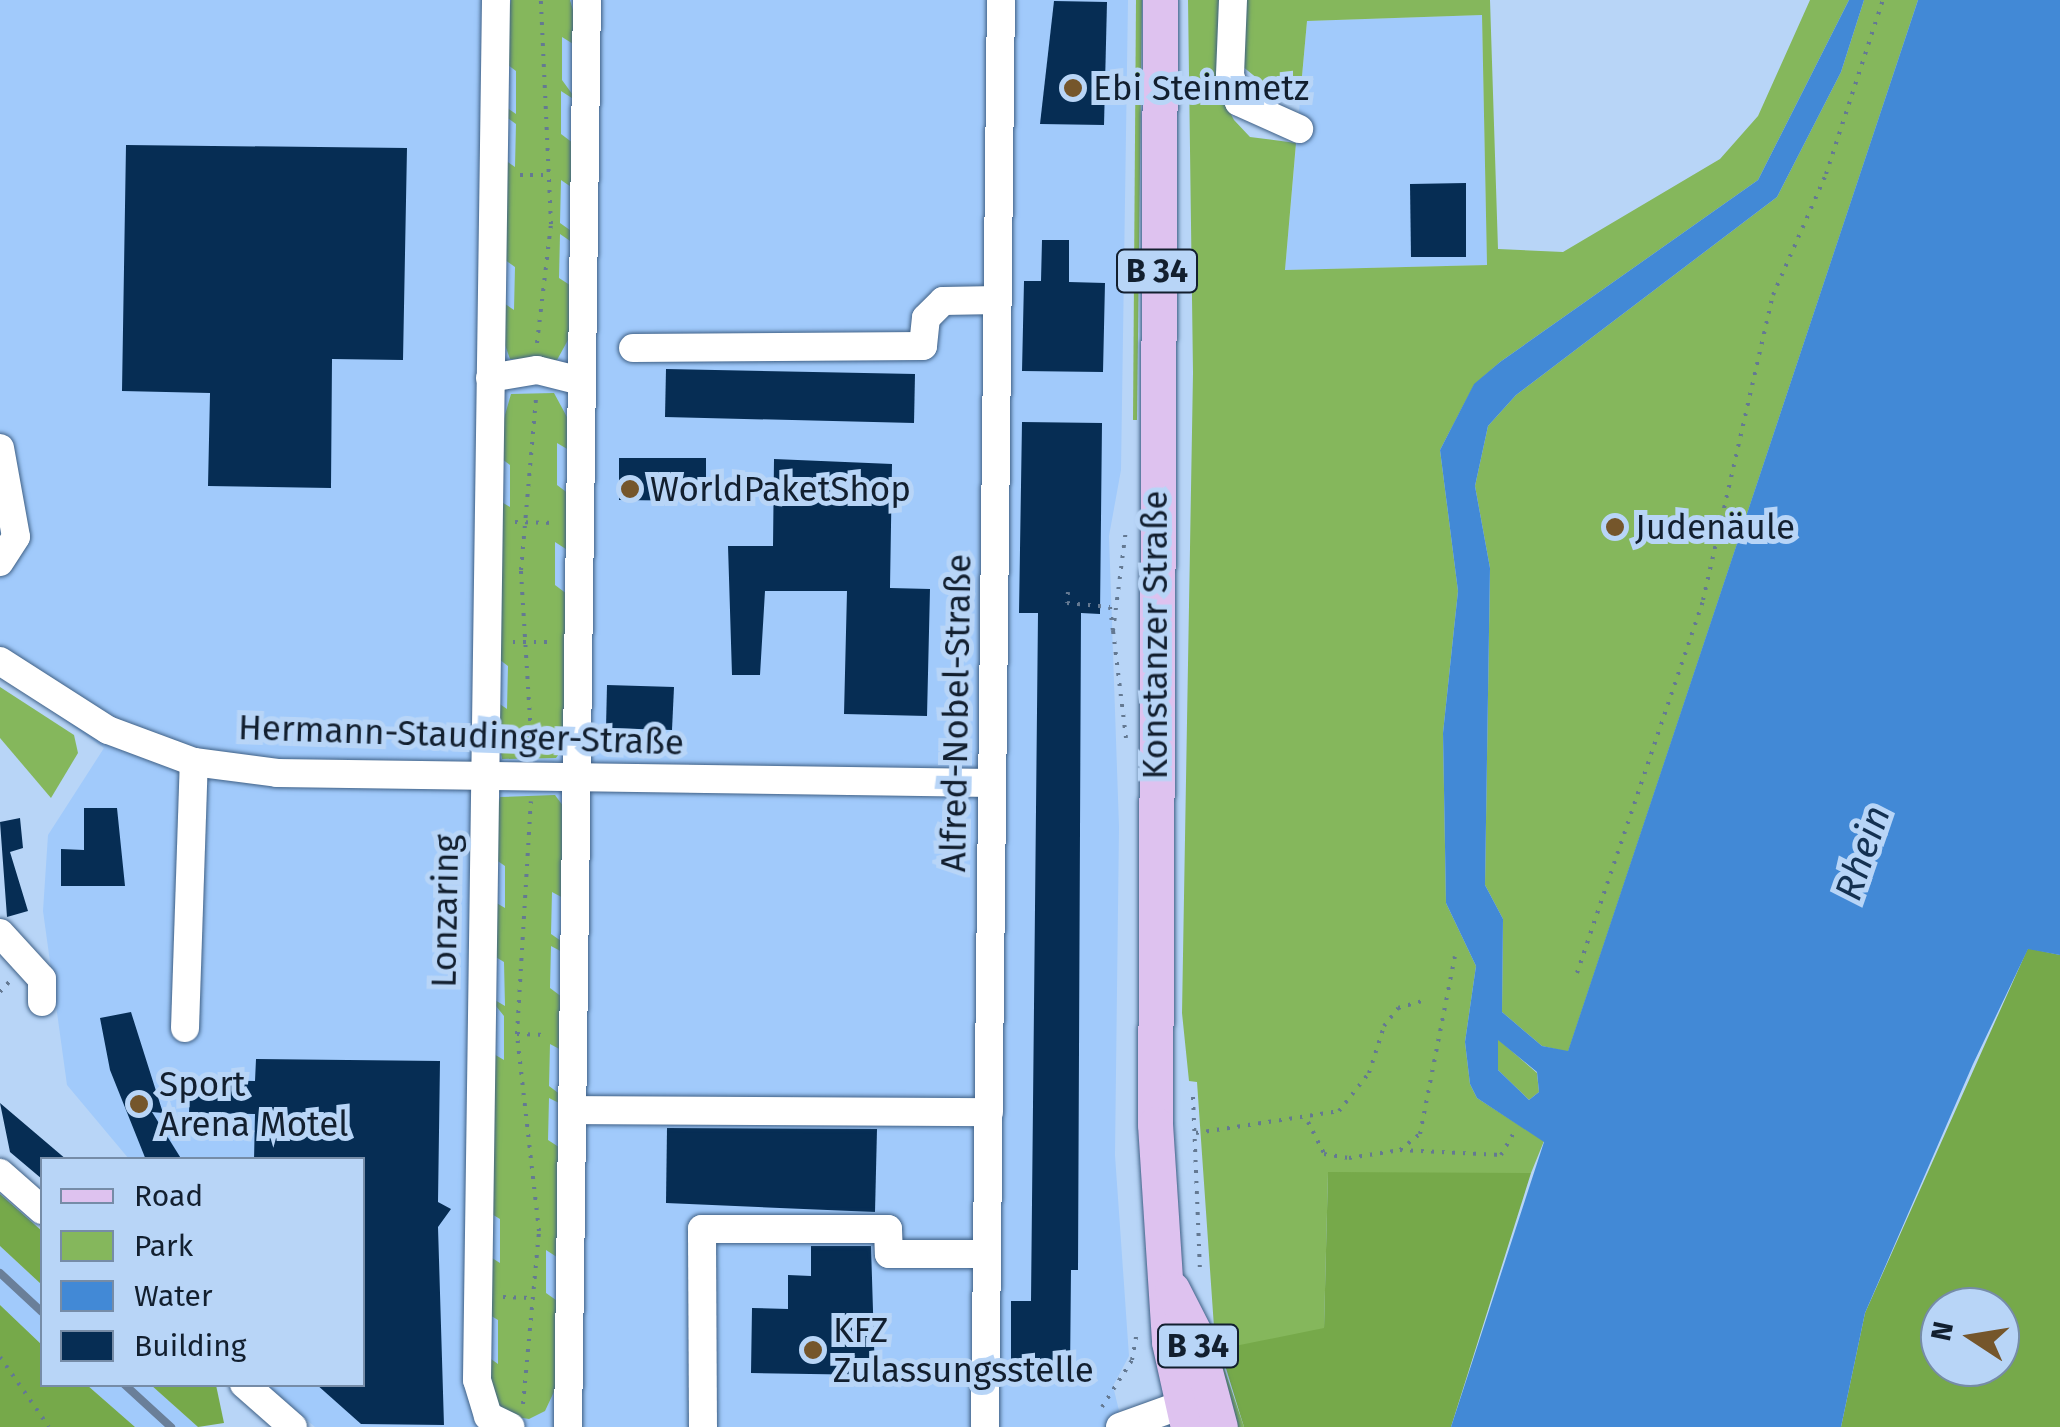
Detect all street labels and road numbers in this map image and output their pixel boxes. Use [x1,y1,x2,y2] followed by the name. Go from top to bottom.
[1114,244,1200,298] road number: B 34
[1134,490,1176,780] street label: Konstanzer Straße
[932,554,980,872] street label: Alfred-Nobel-Straße
[237,706,685,764] street label: Hermann-Staudinger-Straße
[423,834,467,988] street label: Lonzaring
[1156,1319,1240,1373] road number: B 34

